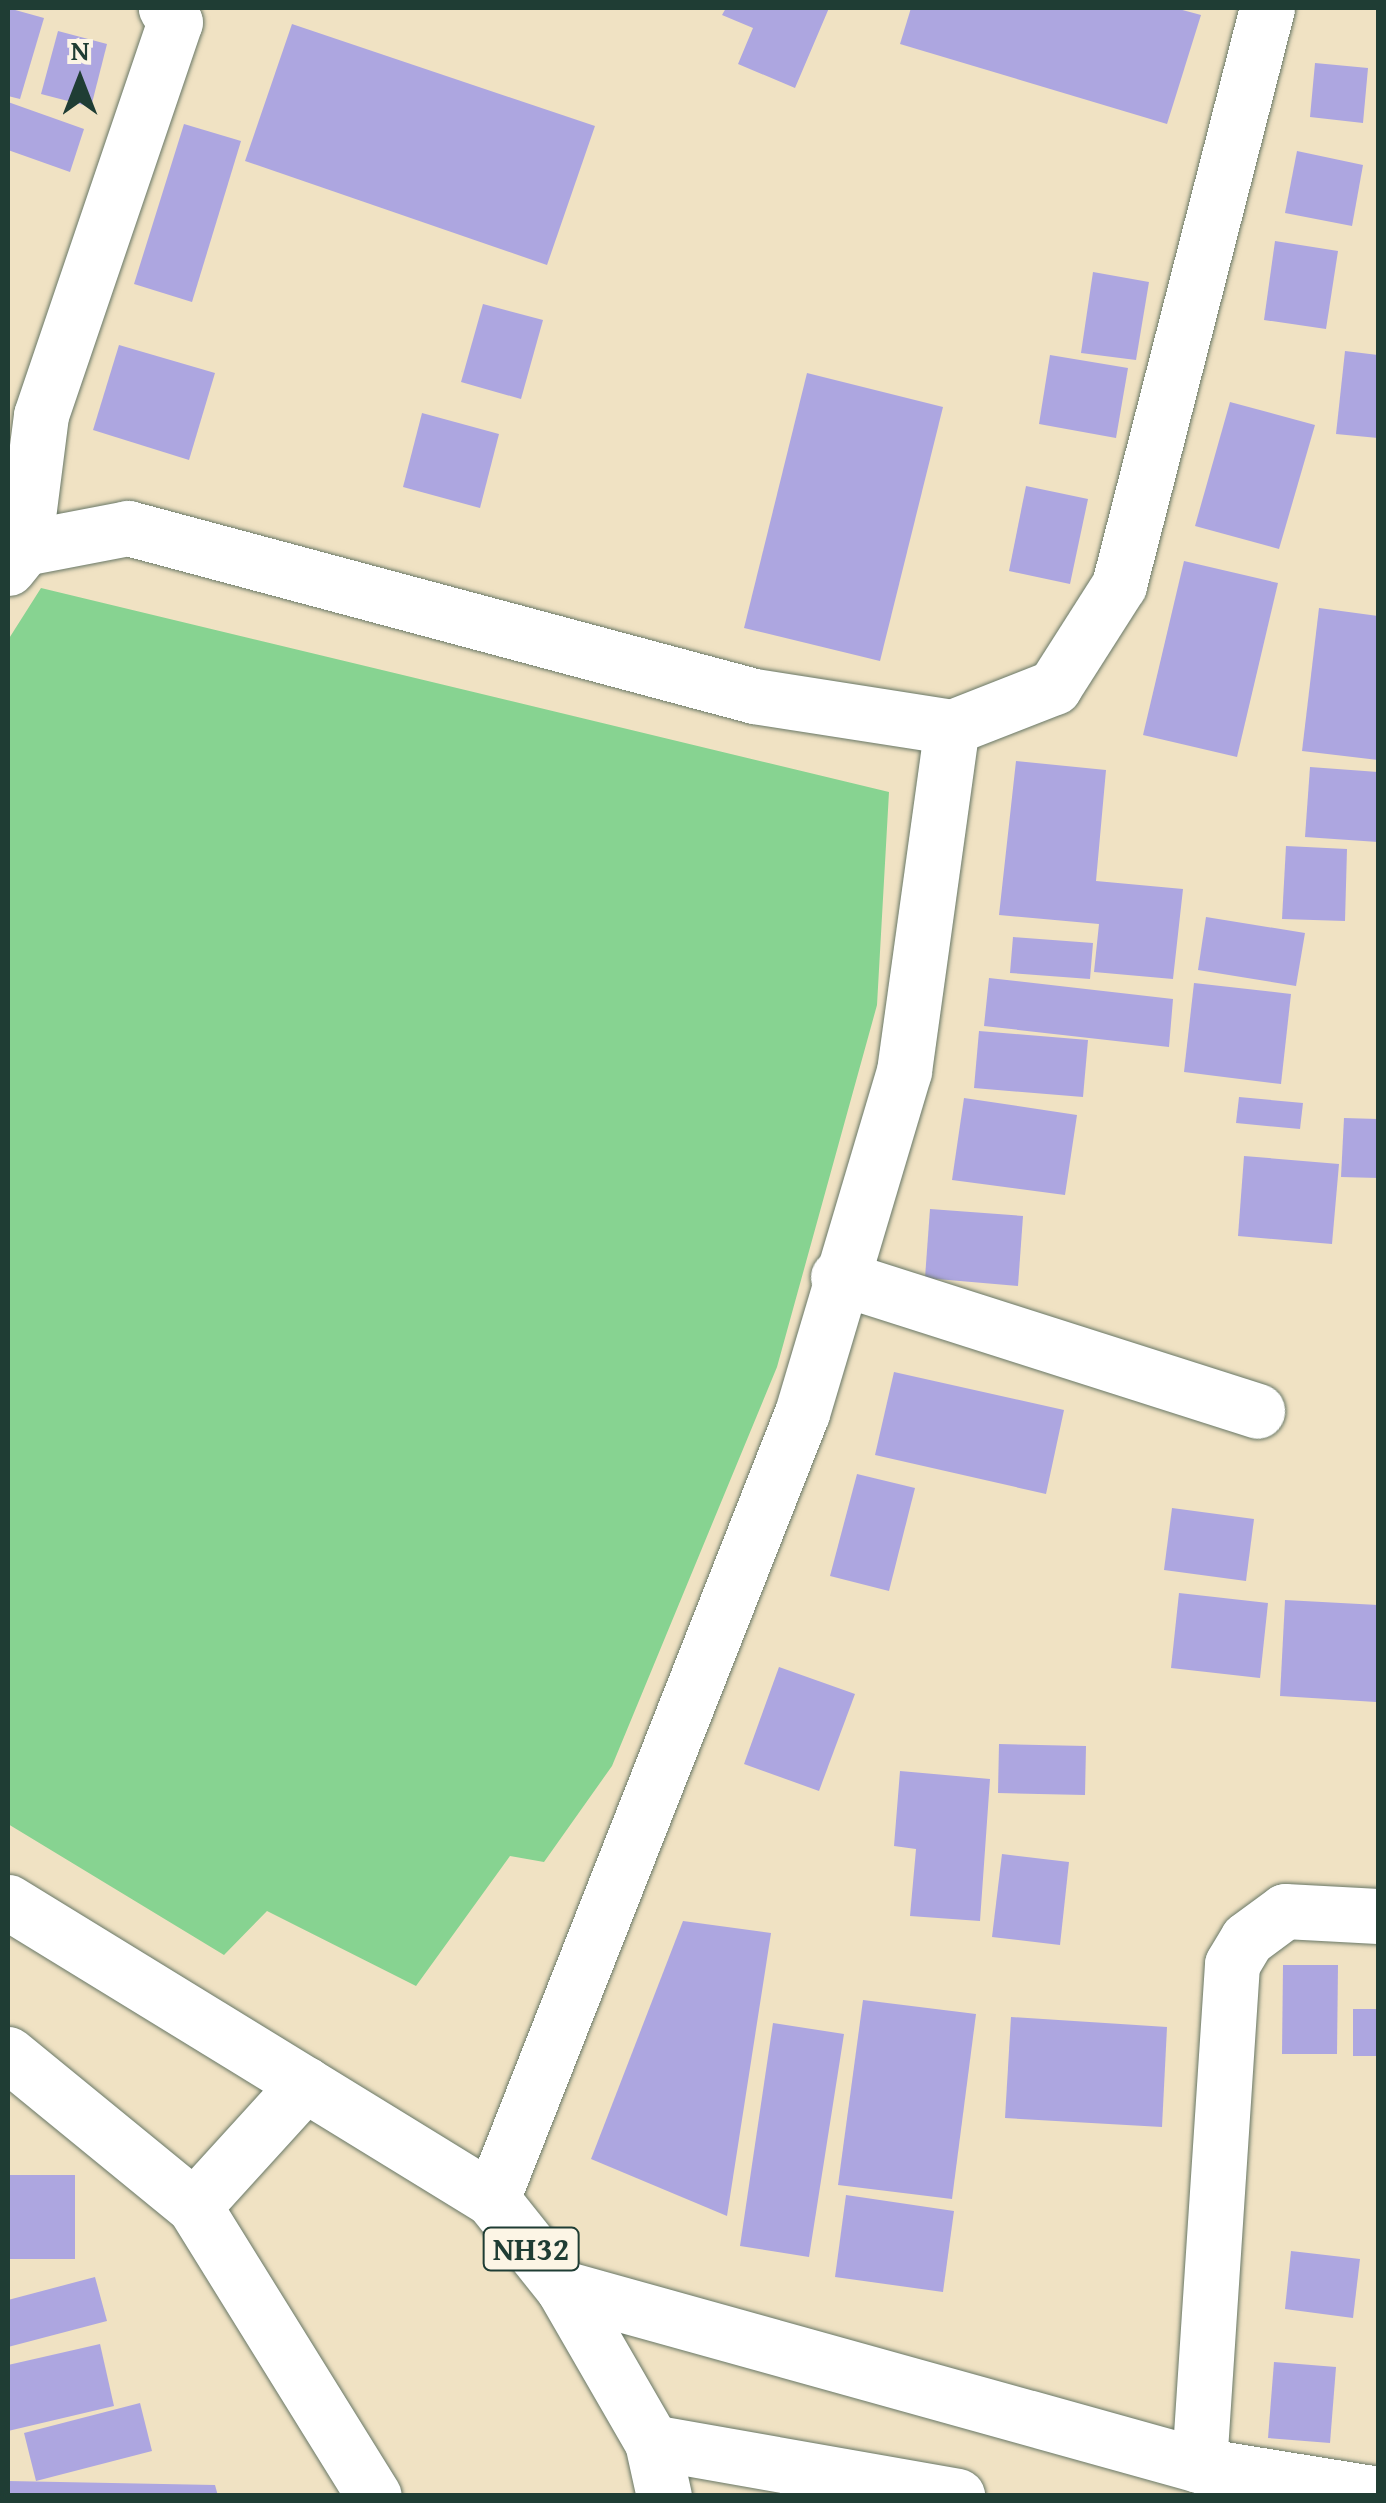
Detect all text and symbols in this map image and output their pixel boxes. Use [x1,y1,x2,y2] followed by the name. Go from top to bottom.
[71,29,89,70] text: N
[30,30,130,130] north arrow
[481,2222,581,2276] road number: NH32

